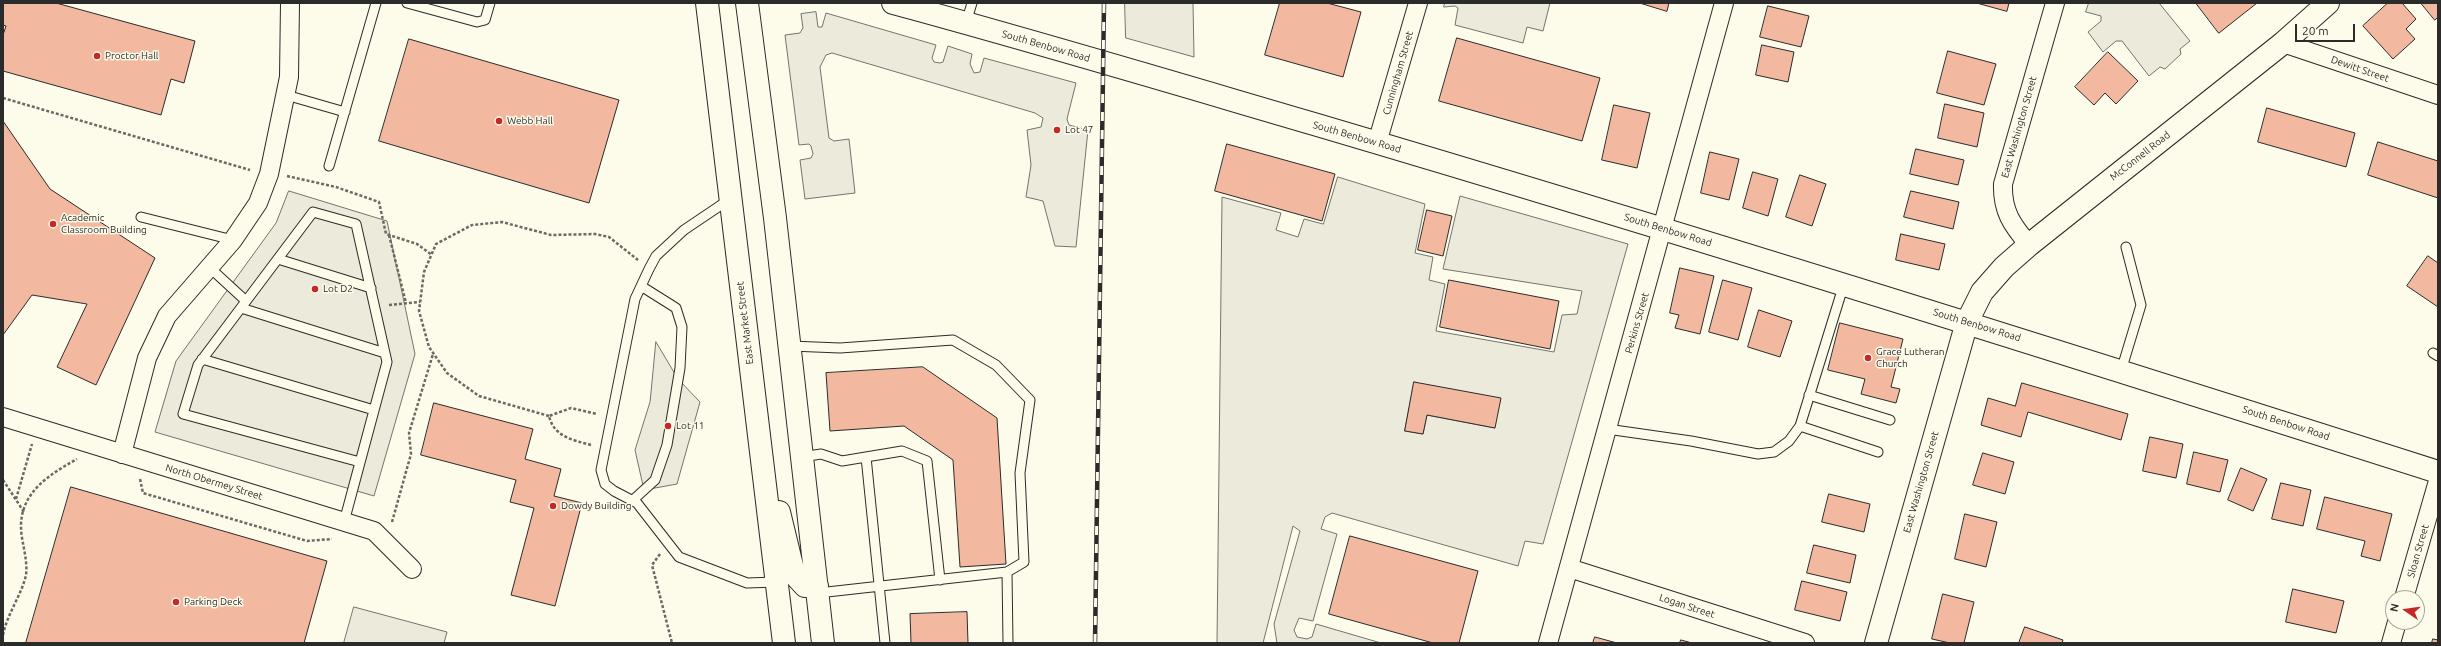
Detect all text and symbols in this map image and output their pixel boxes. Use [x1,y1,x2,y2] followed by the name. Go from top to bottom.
[2297,16,2357,42] scale bar
[2302,24,2329,37] text: 20 m
[1001,28,1091,64] street label: South Benbow Road
[1380,30,1416,116] street label: Cunningham Street
[105,50,158,62] place label: Proctor Hall
[92,51,102,61] marker: Proctor Hall
[2329,53,2391,85] street label: Dewitt Street
[1999,75,2039,179] street label: East Washington Street
[507,115,553,127] place label: Webb Hall
[494,116,504,126] marker: Webb Hall
[1312,119,1402,155] street label: South Benbow Road
[1065,124,1093,136] place label: Lot 47
[1052,125,1062,135] marker: Lot 47
[2108,129,2172,183] street label: McConnell Road
[1623,211,1713,249] street label: South Benbow Road
[61,212,147,236] place label: Academic Classroom Building
[48,219,58,229] marker: Academic Classroom Building
[734,281,756,365] street label: East Market Street
[323,283,353,295] place label: Lot D2
[310,284,320,294] marker: Lot D2
[1623,291,1651,355] street label: Perkins Street
[1932,306,2022,344] street label: South Benbow Road
[1876,346,1945,370] place label: Grace Lutheran Church
[1863,353,1873,363] marker: Grace Lutheran Church
[2241,403,2331,443] street label: South Benbow Road
[676,420,704,432] place label: Lot 11
[663,421,673,431] marker: Lot 11
[1901,430,1941,534] street label: East Washington Street
[164,462,264,502] street label: North Obermey Street
[561,500,631,512] place label: Dowdy Building
[548,501,558,511] marker: Dowdy Building
[2405,523,2431,579] street label: Sloan Street
[2385,590,2425,630] north arrow
[1658,591,1716,621] street label: Logan Street
[184,596,242,608] place label: Parking Deck
[171,597,181,607] marker: Parking Deck
[2388,602,2401,613] text: N

